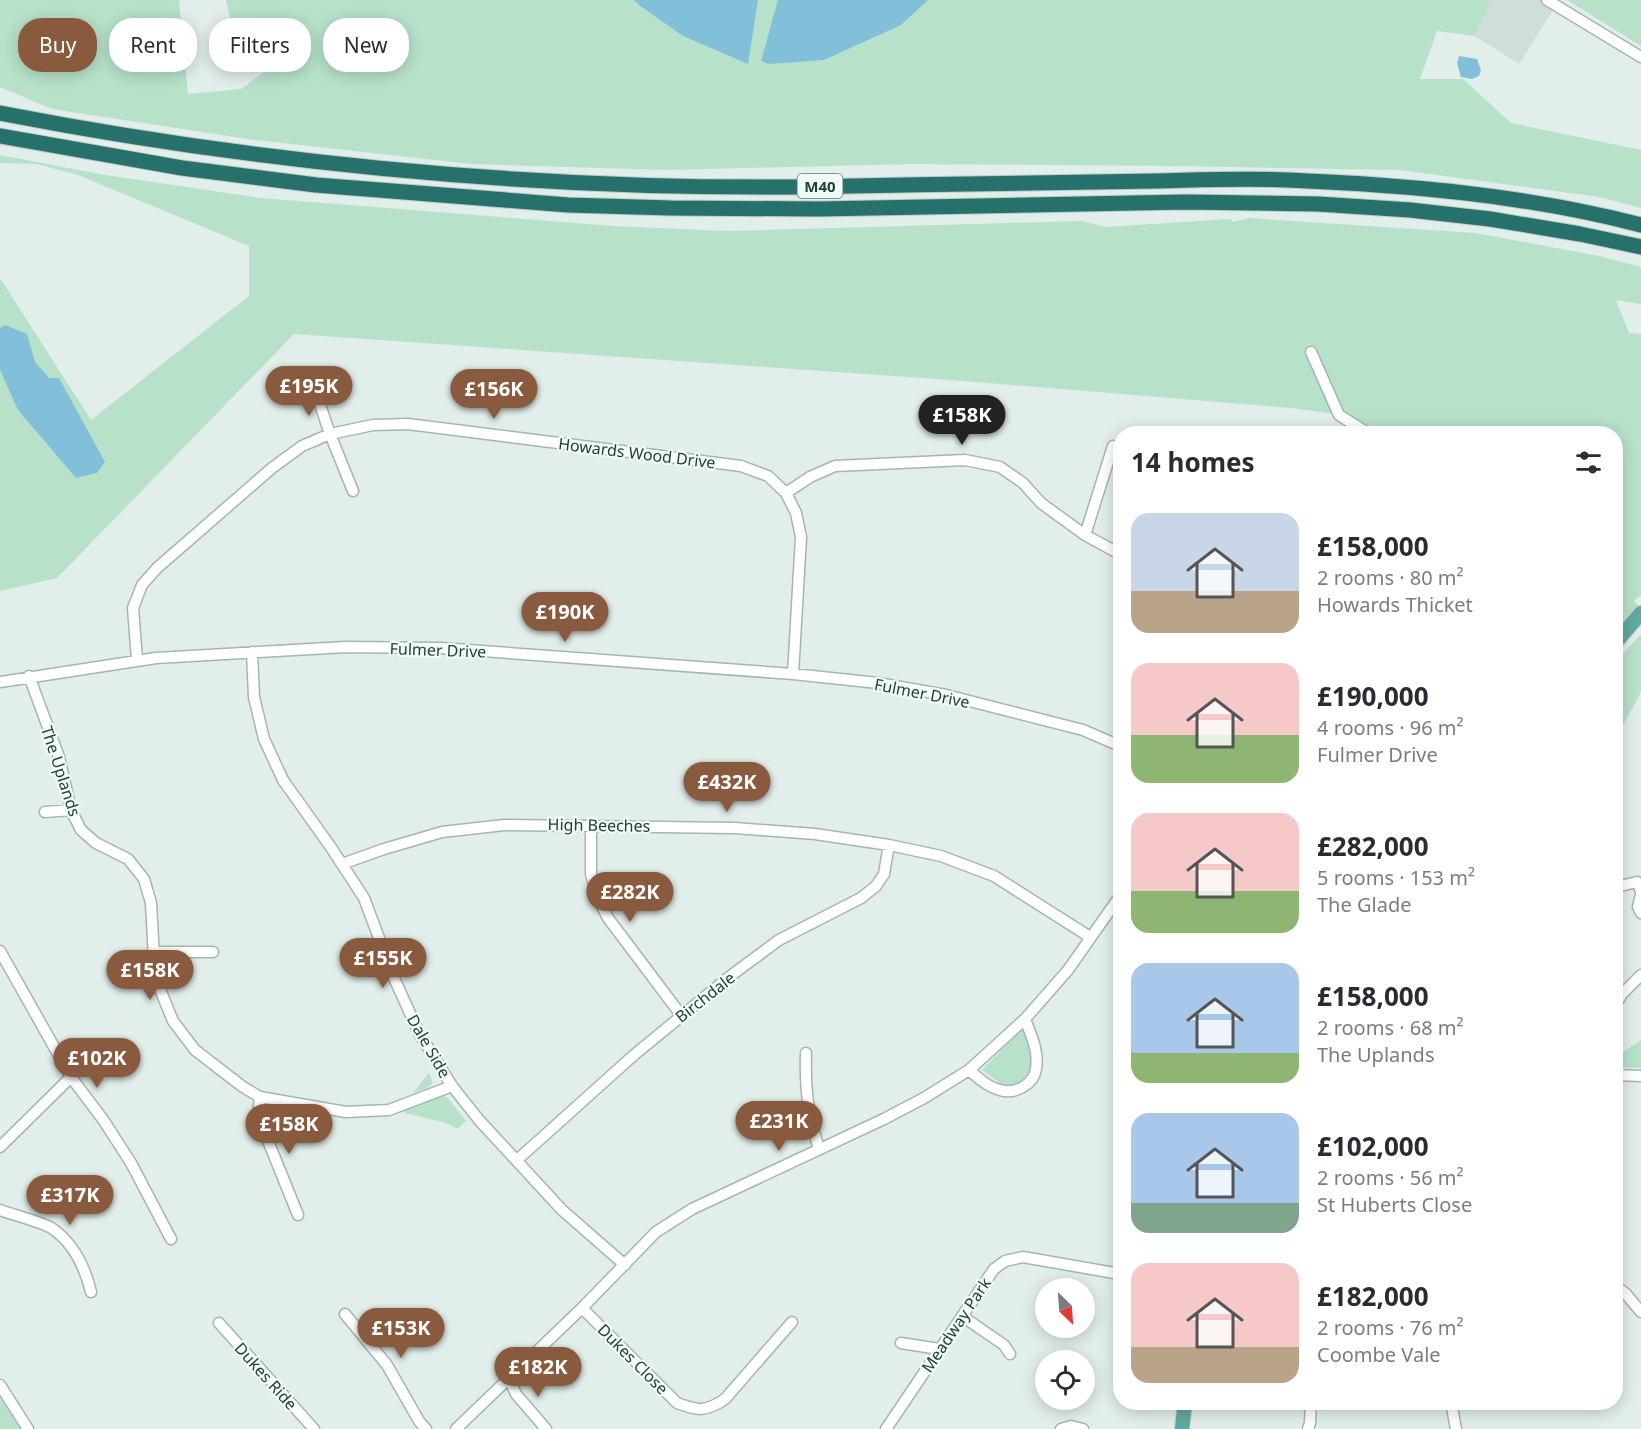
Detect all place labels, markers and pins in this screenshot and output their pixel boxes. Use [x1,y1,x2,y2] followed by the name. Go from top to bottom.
[267,366,351,417] pin: £195K
[452,369,536,420] pin: £156K
[920,395,1004,446] pin: £158K
[523,592,607,643] pin: £190K
[685,762,769,813] pin: £432K
[588,872,672,923] pin: £282K
[341,938,425,989] pin: £155K
[108,950,192,1001] pin: £158K
[55,1038,139,1089] pin: £102K
[737,1101,821,1152] pin: £231K
[247,1104,331,1155] pin: £158K
[28,1175,112,1226] pin: £317K
[359,1308,443,1359] pin: £153K
[496,1347,580,1398] pin: £182K

